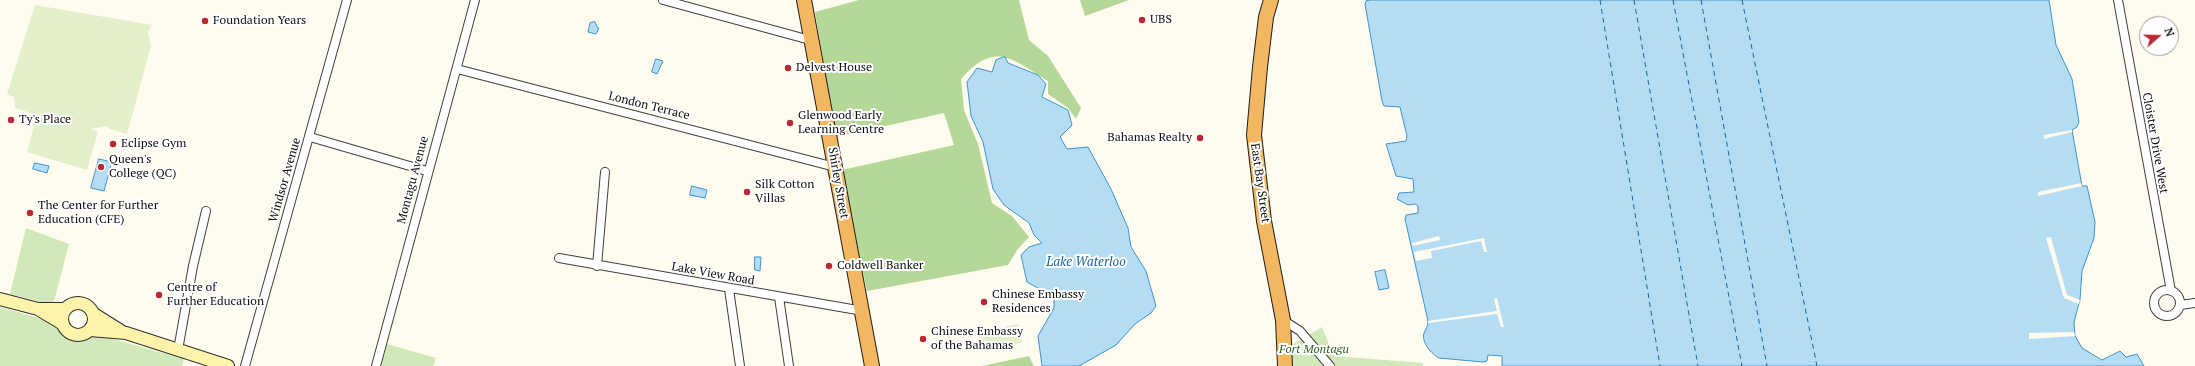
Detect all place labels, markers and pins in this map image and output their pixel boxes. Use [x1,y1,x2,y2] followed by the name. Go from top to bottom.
[1150,13,1172,27] place label: UBS
[213,14,306,28] place label: Foundation Years
[1137,15,1147,25] marker: UBS
[200,16,210,26] marker: Foundation Years
[796,61,872,75] place label: Delvest House
[783,63,793,73] marker: Delvest House
[798,109,884,137] place label: Glenwood Early Learning Centre
[19,113,71,127] place label: Ty's Place
[6,115,16,125] marker: Ty's Place
[785,118,795,128] marker: Glenwood Early Learning Centre
[1107,131,1192,145] place label: Bahamas Realty
[1195,133,1205,143] marker: Bahamas Realty
[121,137,186,151] place label: Eclipse Gym
[108,139,118,149] marker: Eclipse Gym
[109,153,176,181] place label: Queen's College (QC)
[96,162,106,172] marker: Queen's College (QC)
[755,178,814,206] place label: Silk Cotton Villas
[742,187,752,197] marker: Silk Cotton Villas
[38,199,158,227] place label: The Center for Further Education (CFE)
[25,208,35,218] marker: The Center for Further Education (CFE)
[837,259,923,273] place label: Coldwell Banker
[824,261,834,271] marker: Coldwell Banker
[167,281,264,309] place label: Centre of Further Education
[992,288,1084,316] place label: Chinese Embassy Residences
[154,290,164,300] marker: Centre of Further Education
[979,297,989,307] marker: Chinese Embassy Residences
[931,325,1023,353] place label: Chinese Embassy of the Bahamas
[918,334,928,344] marker: Chinese Embassy of the Bahamas

